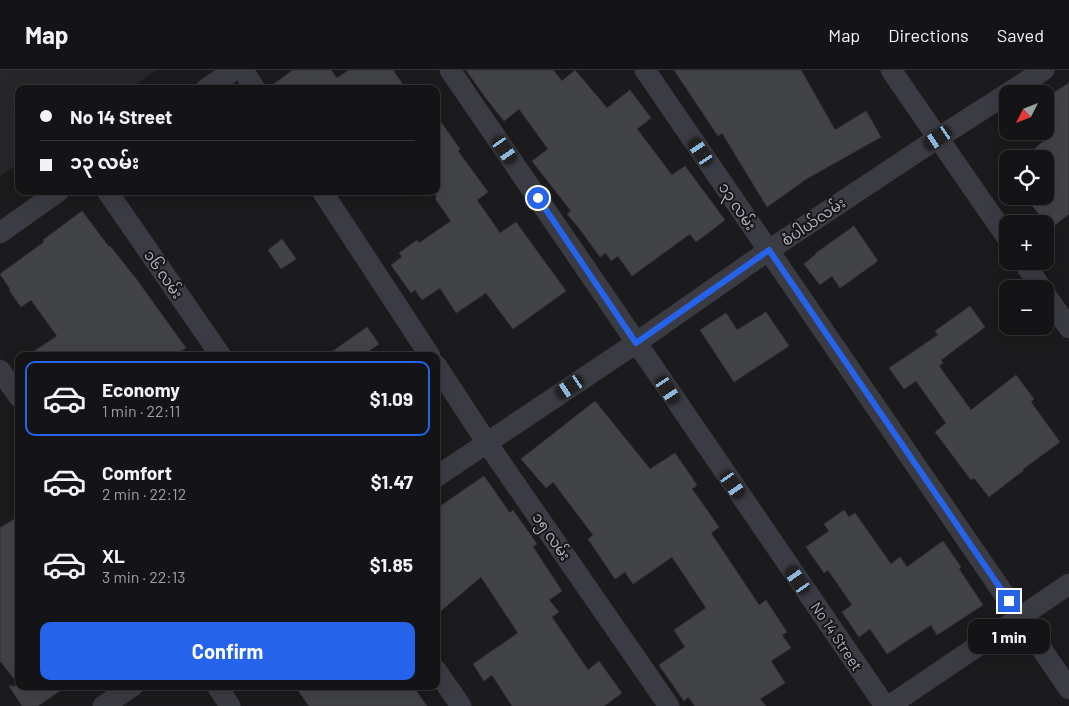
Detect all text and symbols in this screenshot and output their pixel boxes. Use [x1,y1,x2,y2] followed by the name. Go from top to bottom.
[25,20,68,49] text: Map
[828,24,860,46] text: Map
[888,24,969,46] text: Directions
[997,24,1044,46] text: Saved
[999,85,1054,140] north arrow
[999,85,1054,335] map controls
[70,105,172,128] text: No 14 Street
[921,123,954,153] car
[490,133,519,167] car
[686,135,715,169] car
[70,150,139,173] text: ၁၃ လမ်း
[999,150,1054,205] button: locate
[712,179,761,236] street label: ၁၃ လမ်း
[527,187,549,209] route start
[778,193,848,249] street label: စံပါယ်လမ်း
[999,215,1054,270] button: +
[141,246,187,302] street label: ၁၆ လမ်း
[999,280,1054,335] button: −
[553,372,586,402] car
[653,373,682,407] car
[42,376,87,421] icon: car
[102,378,180,401] text: Economy
[370,387,413,410] text: $1.09
[102,401,180,420] text: 1 min · 22:11
[42,459,87,504] icon: car
[102,461,172,484] text: Comfort
[718,468,747,502] car
[371,470,413,493] text: $1.47
[102,484,186,503] text: 2 min · 22:12
[526,508,575,566] street label: ၁၅ လမ်း
[42,542,87,587] icon: car
[102,544,125,567] text: XL
[370,553,413,576] text: $1.85
[783,563,812,597] car
[102,567,186,586] text: 3 min · 22:13
[998,590,1020,612] route end
[808,598,866,674] street label: No 14 Street
[968,618,1050,654] callout: 1 min
[40,622,415,680] button: Confirm
[991,627,1027,646] text: 1 min

